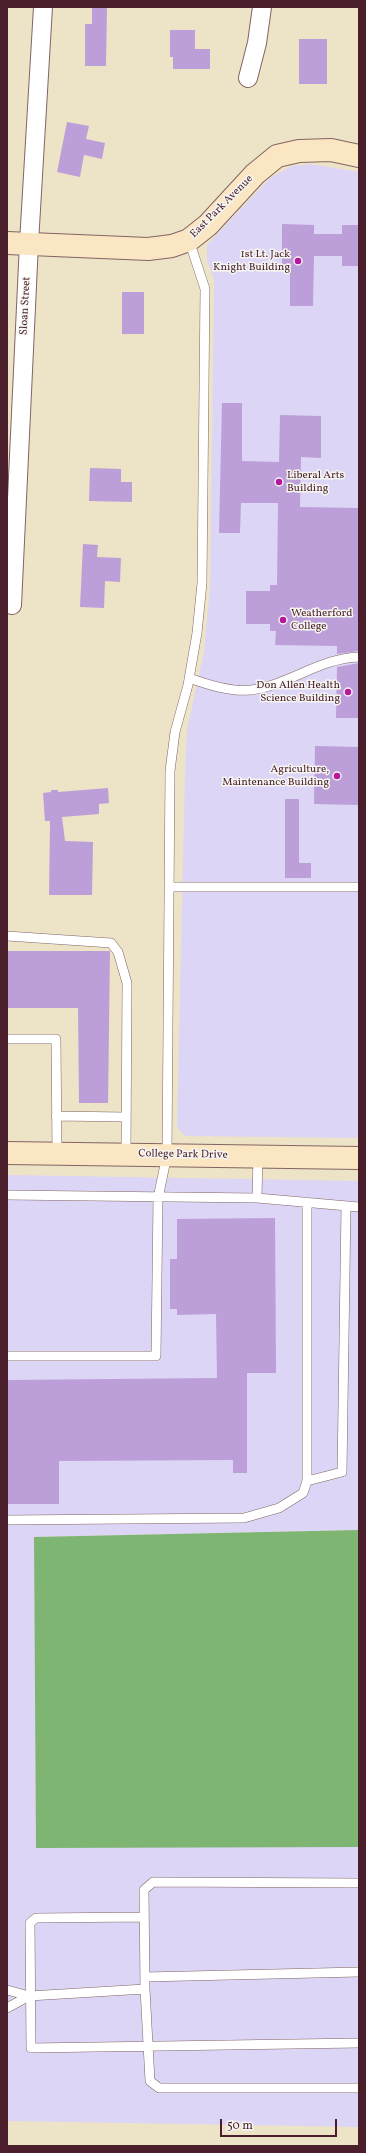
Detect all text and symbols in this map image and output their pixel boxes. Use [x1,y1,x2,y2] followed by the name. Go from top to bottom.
[188,173,256,241] street label: East Park Avenue
[213,248,290,274] place label: 1st Lt. Jack Knight Building
[293,256,303,266] marker: 1st Lt. Jack Knight Building
[18,277,34,335] street label: Sloan Street
[287,469,344,495] place label: Liberal Arts Building
[274,477,284,487] marker: Liberal Arts Building
[291,607,352,633] place label: Weatherford College
[278,615,288,625] marker: Weatherford College
[256,679,340,705] place label: Don Allen Health Science Building
[343,687,353,697] marker: Don Allen Health Science Building
[222,763,329,789] place label: Agriculture, Maintenance Building
[332,771,342,781] marker: Agriculture, Maintenance Building
[138,1148,228,1162] street label: College Park Drive
[222,2111,339,2137] scale bar
[227,2118,253,2134] text: 50 m

